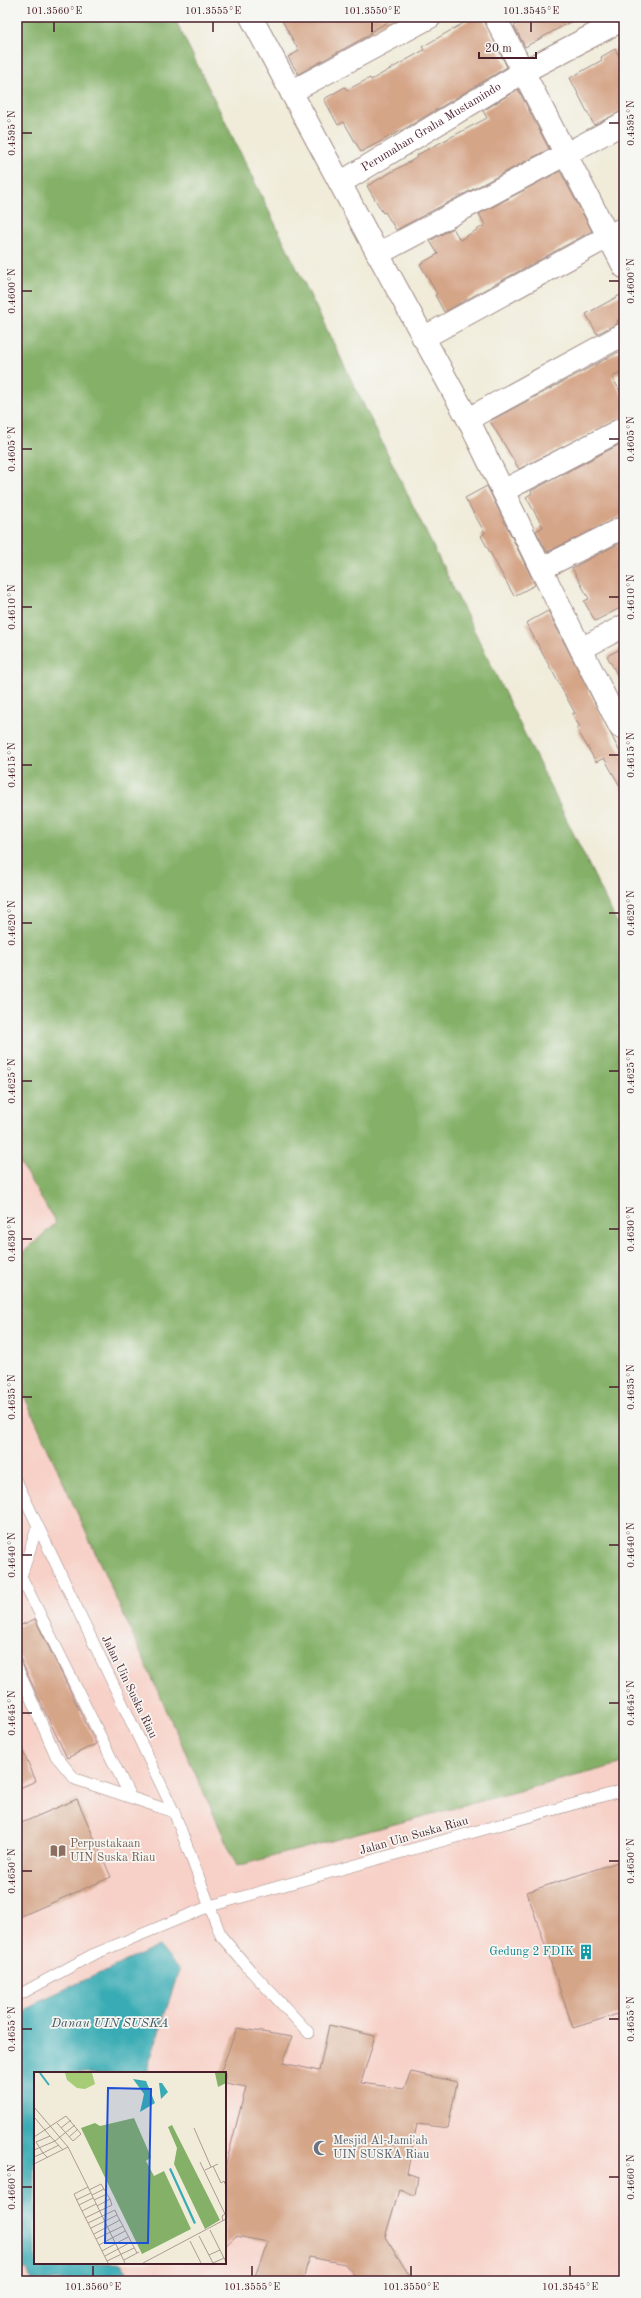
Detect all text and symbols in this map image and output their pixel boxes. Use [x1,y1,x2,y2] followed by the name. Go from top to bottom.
[26,6,82,16] text: 101.3560°E
[185,6,241,16] text: 101.3555°E
[344,6,400,16] text: 101.3550°E
[503,6,559,16] text: 101.3545°E
[479,34,536,60] scale bar
[485,43,512,55] text: 20 m
[360,81,503,174] street label: Perumahan Graha Mustamindo
[626,100,636,146] text: 0.4595°N
[7,110,17,156] text: 0.4595°N
[626,258,636,304] text: 0.4600°N
[7,268,17,314] text: 0.4600°N
[626,416,636,462] text: 0.4605°N
[7,426,17,472] text: 0.4605°N
[626,574,636,620] text: 0.4610°N
[7,584,17,630] text: 0.4610°N
[626,732,636,778] text: 0.4615°N
[7,742,17,788] text: 0.4615°N
[626,890,636,936] text: 0.4620°N
[7,900,17,946] text: 0.4620°N
[626,1048,636,1094] text: 0.4625°N
[7,1058,17,1104] text: 0.4625°N
[626,1206,636,1252] text: 0.4630°N
[7,1216,17,1262] text: 0.4630°N
[626,1364,636,1410] text: 0.4635°N
[7,1374,17,1420] text: 0.4635°N
[626,1522,636,1568] text: 0.4640°N
[7,1532,17,1578] text: 0.4640°N
[99,1634,159,1741] street label: Jalan Uin Suska Riau
[626,1680,636,1726] text: 0.4645°N
[7,1690,17,1736] text: 0.4645°N
[358,1815,470,1857] street label: Jalan Uin Suska Riau
[70,1838,156,1864] place label: Perpustakaan UIN Suska Riau
[626,1838,636,1884] text: 0.4650°N
[49,1842,67,1860] library icon: Perpustakaan UIN Suska Riau
[7,1848,17,1894] text: 0.4650°N
[577,1943,595,1961] building icon: Gedung 2 FDIK
[489,1946,574,1958] place label: Gedung 2 FDIK
[626,1996,636,2042] text: 0.4655°N
[7,2006,17,2052] text: 0.4655°N
[50,2017,169,2030] water label: Danau UIN SUSKA
[34,2072,226,2264] inset map
[333,2135,430,2161] place label: Mesjid Al-Jami'ah UIN SUSKA Riau
[312,2139,330,2157] mosque icon: Mesjid Al-Jami'ah UIN SUSKA Riau
[626,2154,636,2200] text: 0.4660°N
[7,2164,17,2210] text: 0.4660°N
[65,2282,121,2292] text: 101.3560°E
[224,2282,280,2292] text: 101.3555°E
[383,2282,439,2292] text: 101.3550°E
[542,2282,598,2292] text: 101.3545°E

